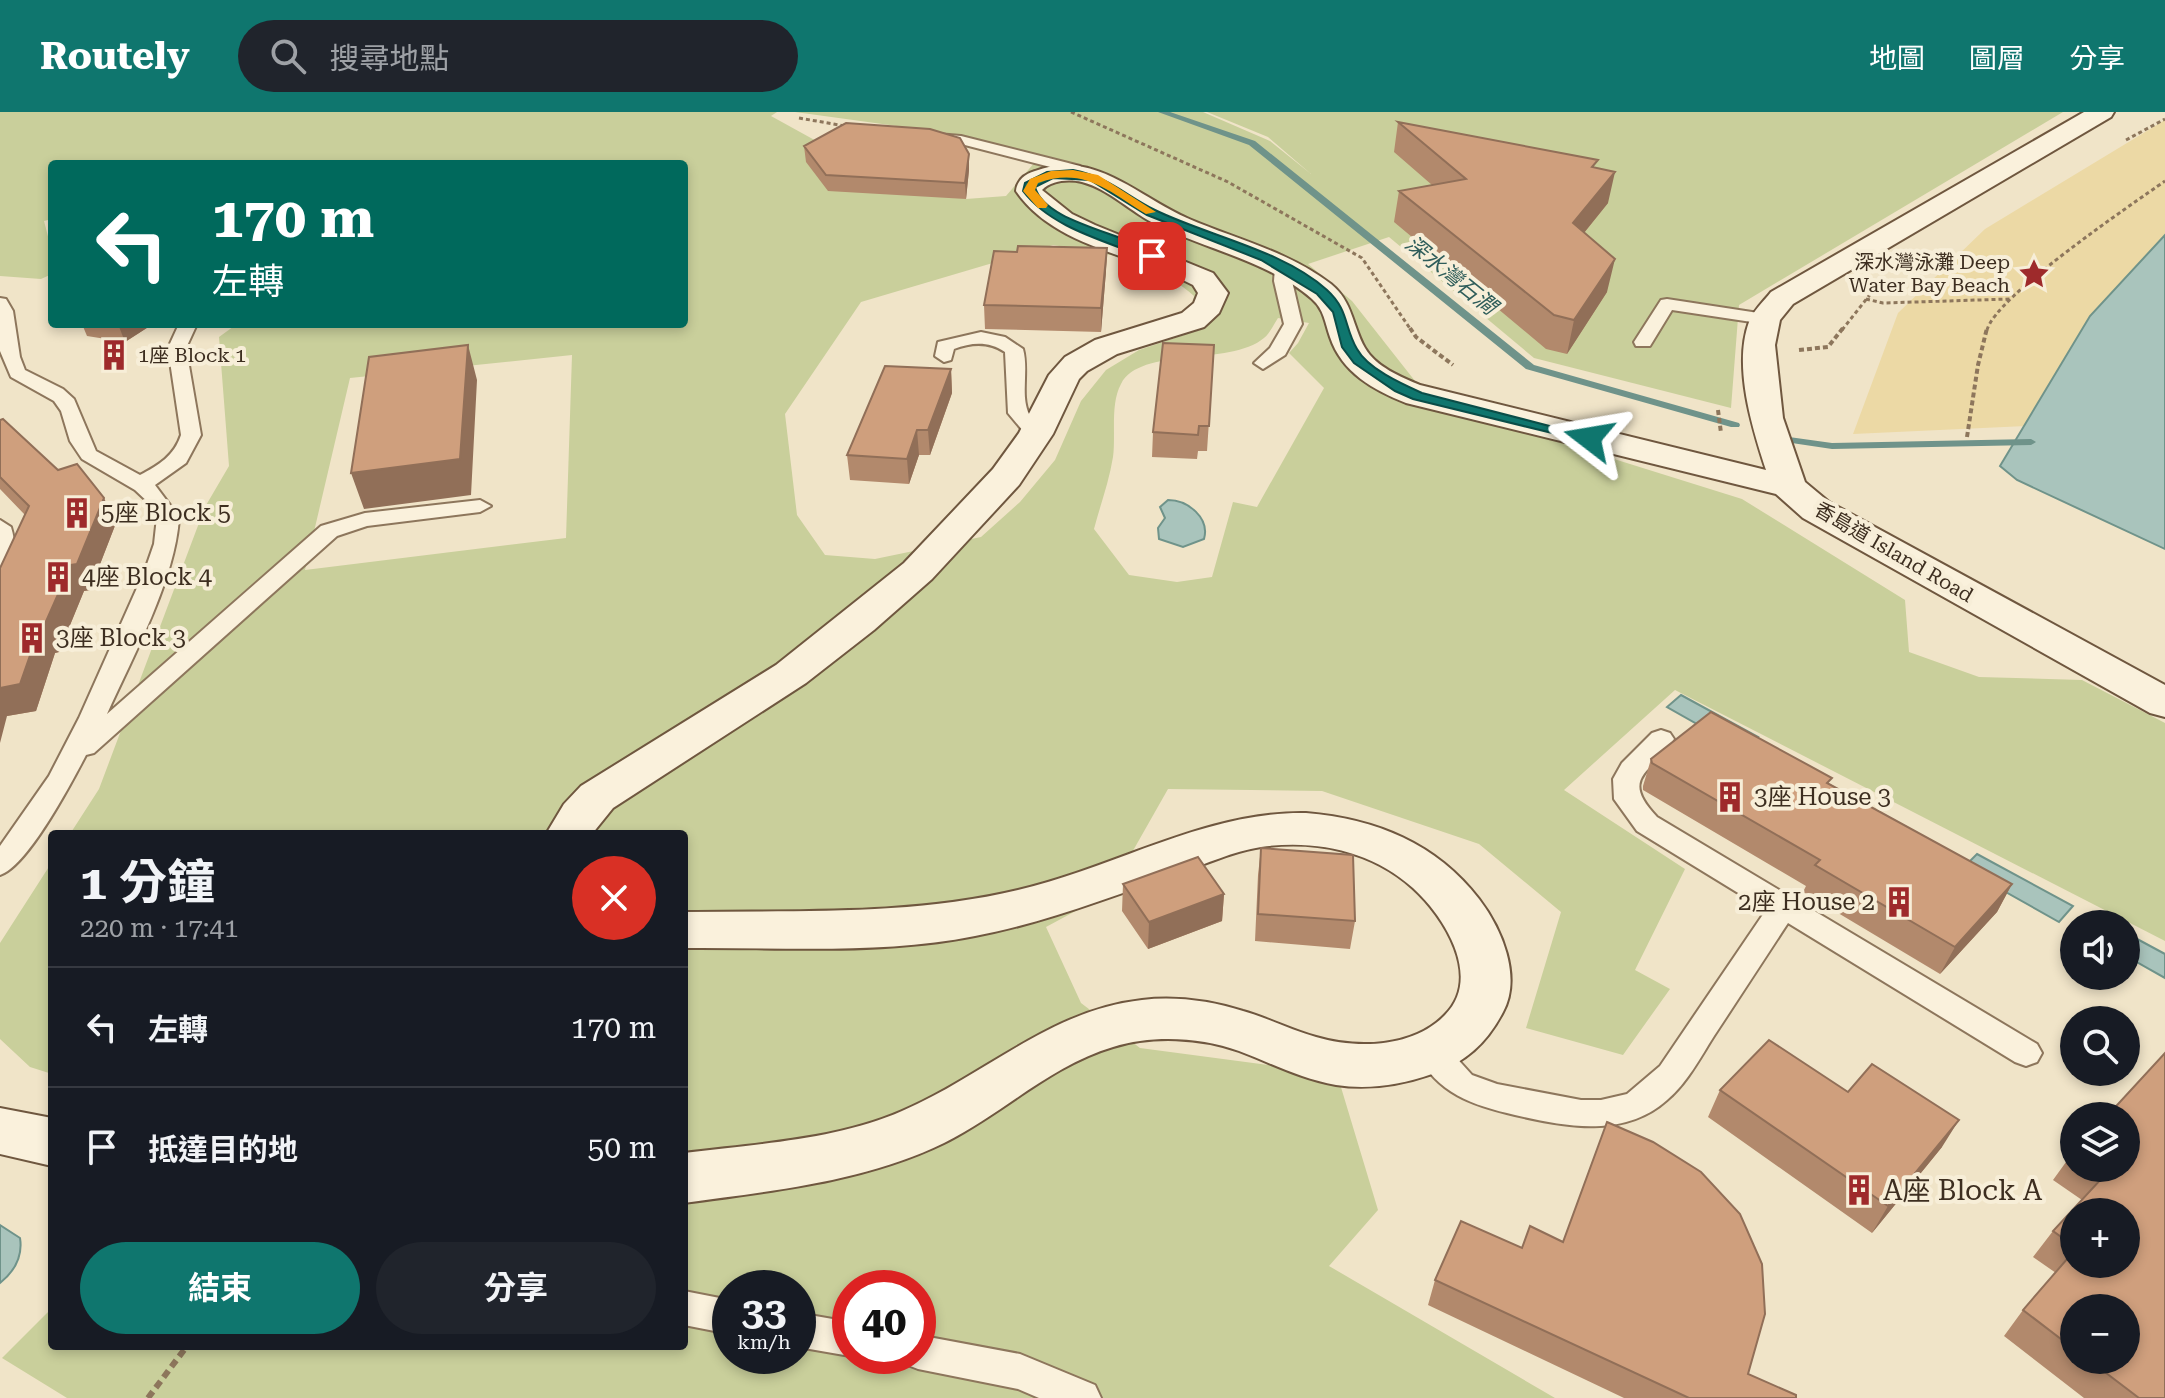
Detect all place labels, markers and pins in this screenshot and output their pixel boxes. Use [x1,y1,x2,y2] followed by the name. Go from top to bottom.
[1118,222,1186,290] pin
[1849,250,2010,297] place label: 深水灣泳灘 Deep Water Bay Beach
[2017,257,2051,291] place icon: 深水灣泳灘 Deep Water Bay Beach
[97,338,131,372] building icon: 1座 Block 1
[138,343,246,367] place label: 1座 Block 1
[60,496,94,530] building icon: 5座 Block 5
[101,499,231,527] place label: 5座 Block 5
[41,560,75,594] building icon: 4座 Block 4
[82,563,212,591] place label: 4座 Block 4
[15,621,49,655] building icon: 3座 Block 3
[56,624,186,652] place label: 3座 Block 3
[1713,780,1747,814] building icon: 3座 House 3
[1754,783,1891,811] place label: 3座 House 3
[1882,885,1916,919] building icon: 2座 House 2
[1738,888,1875,916] place label: 2座 House 2
[1842,1173,1876,1207] building icon: A座 Block A
[1883,1174,2043,1207] place label: A座 Block A

